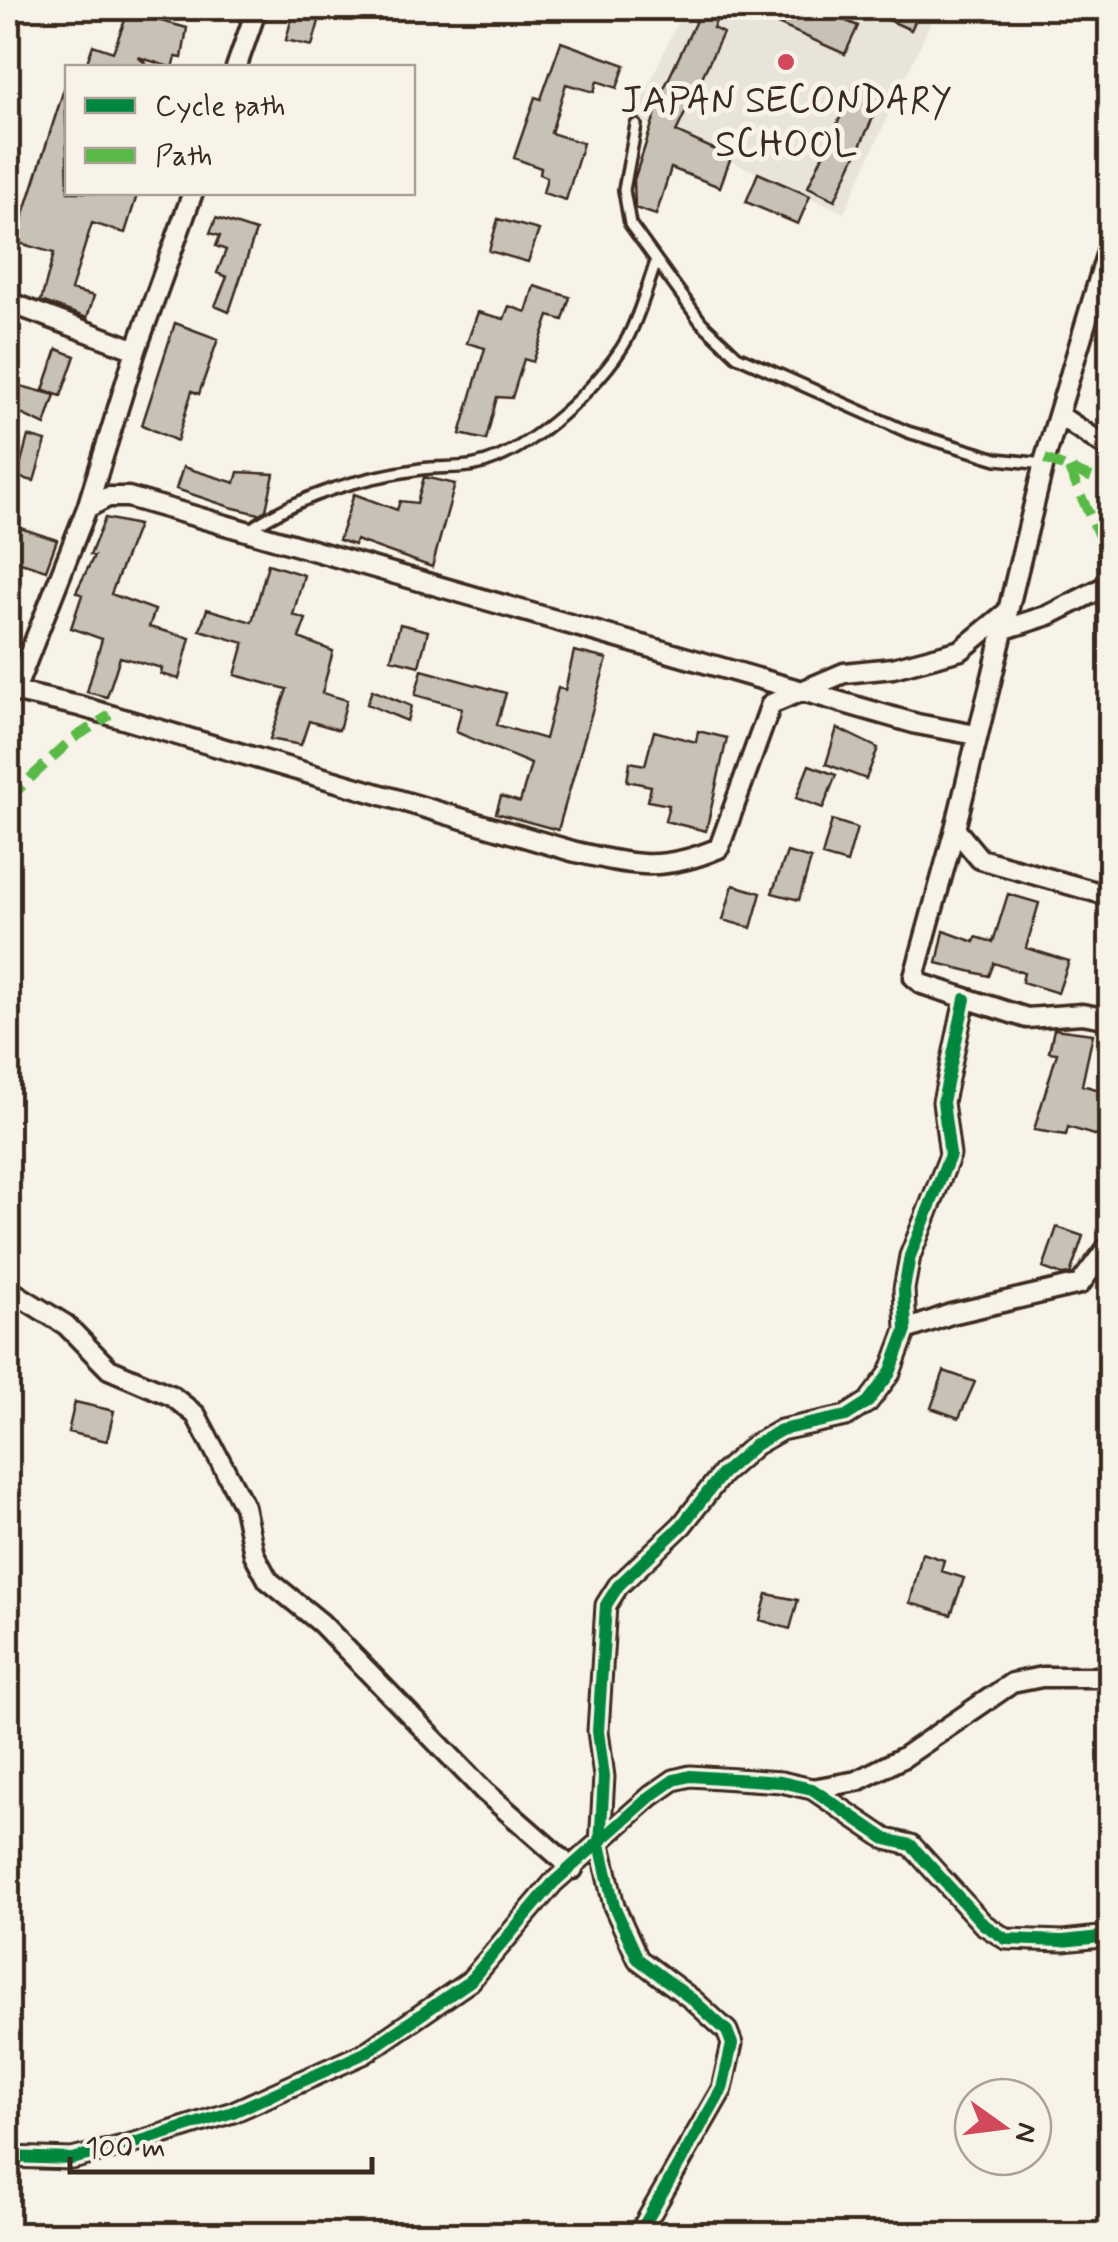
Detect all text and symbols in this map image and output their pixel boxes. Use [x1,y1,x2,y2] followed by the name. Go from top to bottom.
[775,51,797,73] marker: JAPAN SECONDARY SCHOOL
[65,65,415,195] legend
[620,77,952,170] place label: JAPAN SECONDARY SCHOOL
[155,87,286,126] text: Cycle path
[155,137,213,176] text: Path
[953,2077,1053,2177] north arrow
[70,2112,372,2174] scale bar
[1005,2119,1045,2146] text: N
[85,2129,166,2168] text: 100 m

